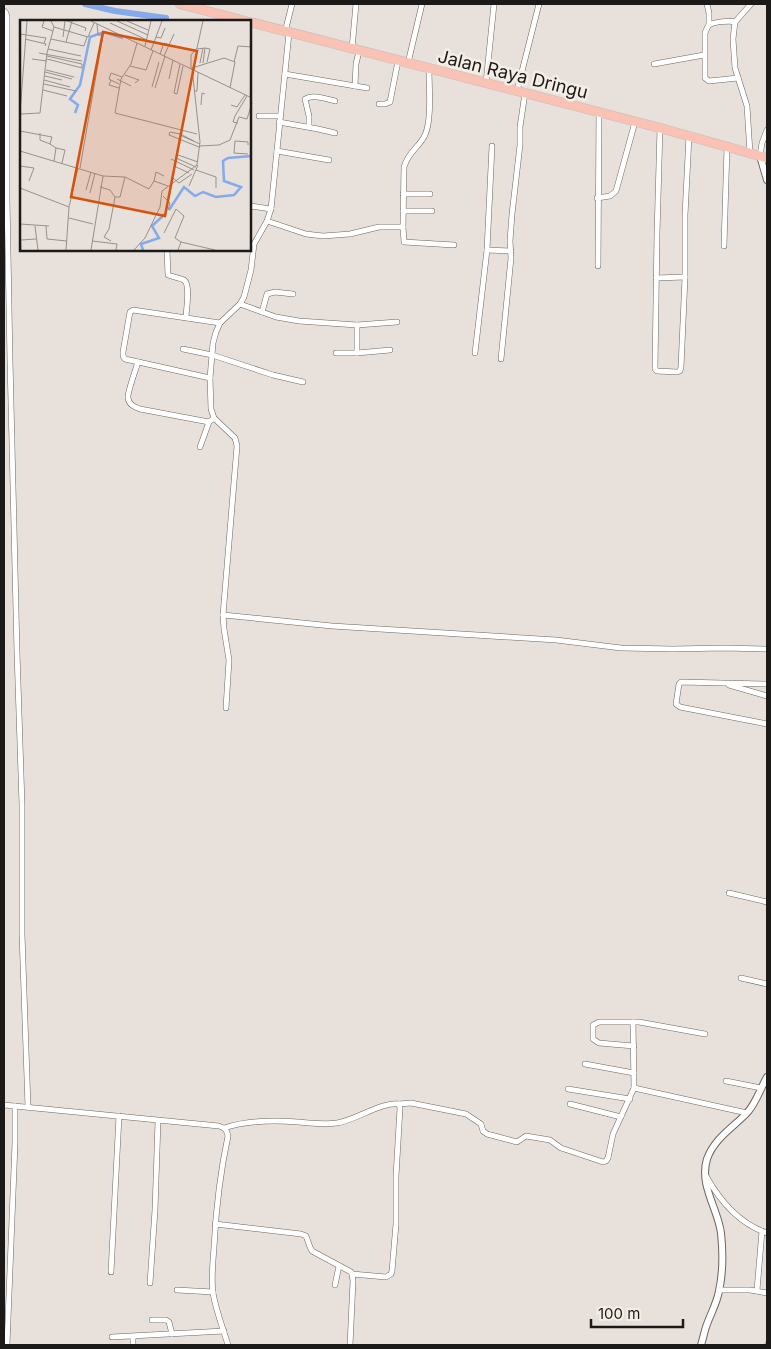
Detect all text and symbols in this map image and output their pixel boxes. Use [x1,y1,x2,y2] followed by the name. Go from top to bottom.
[20,20,251,251] inset map
[436,45,590,103] street label: Jalan Raya Dringu
[591,1296,684,1328] scale bar
[598,1304,640,1323] text: 100 m

